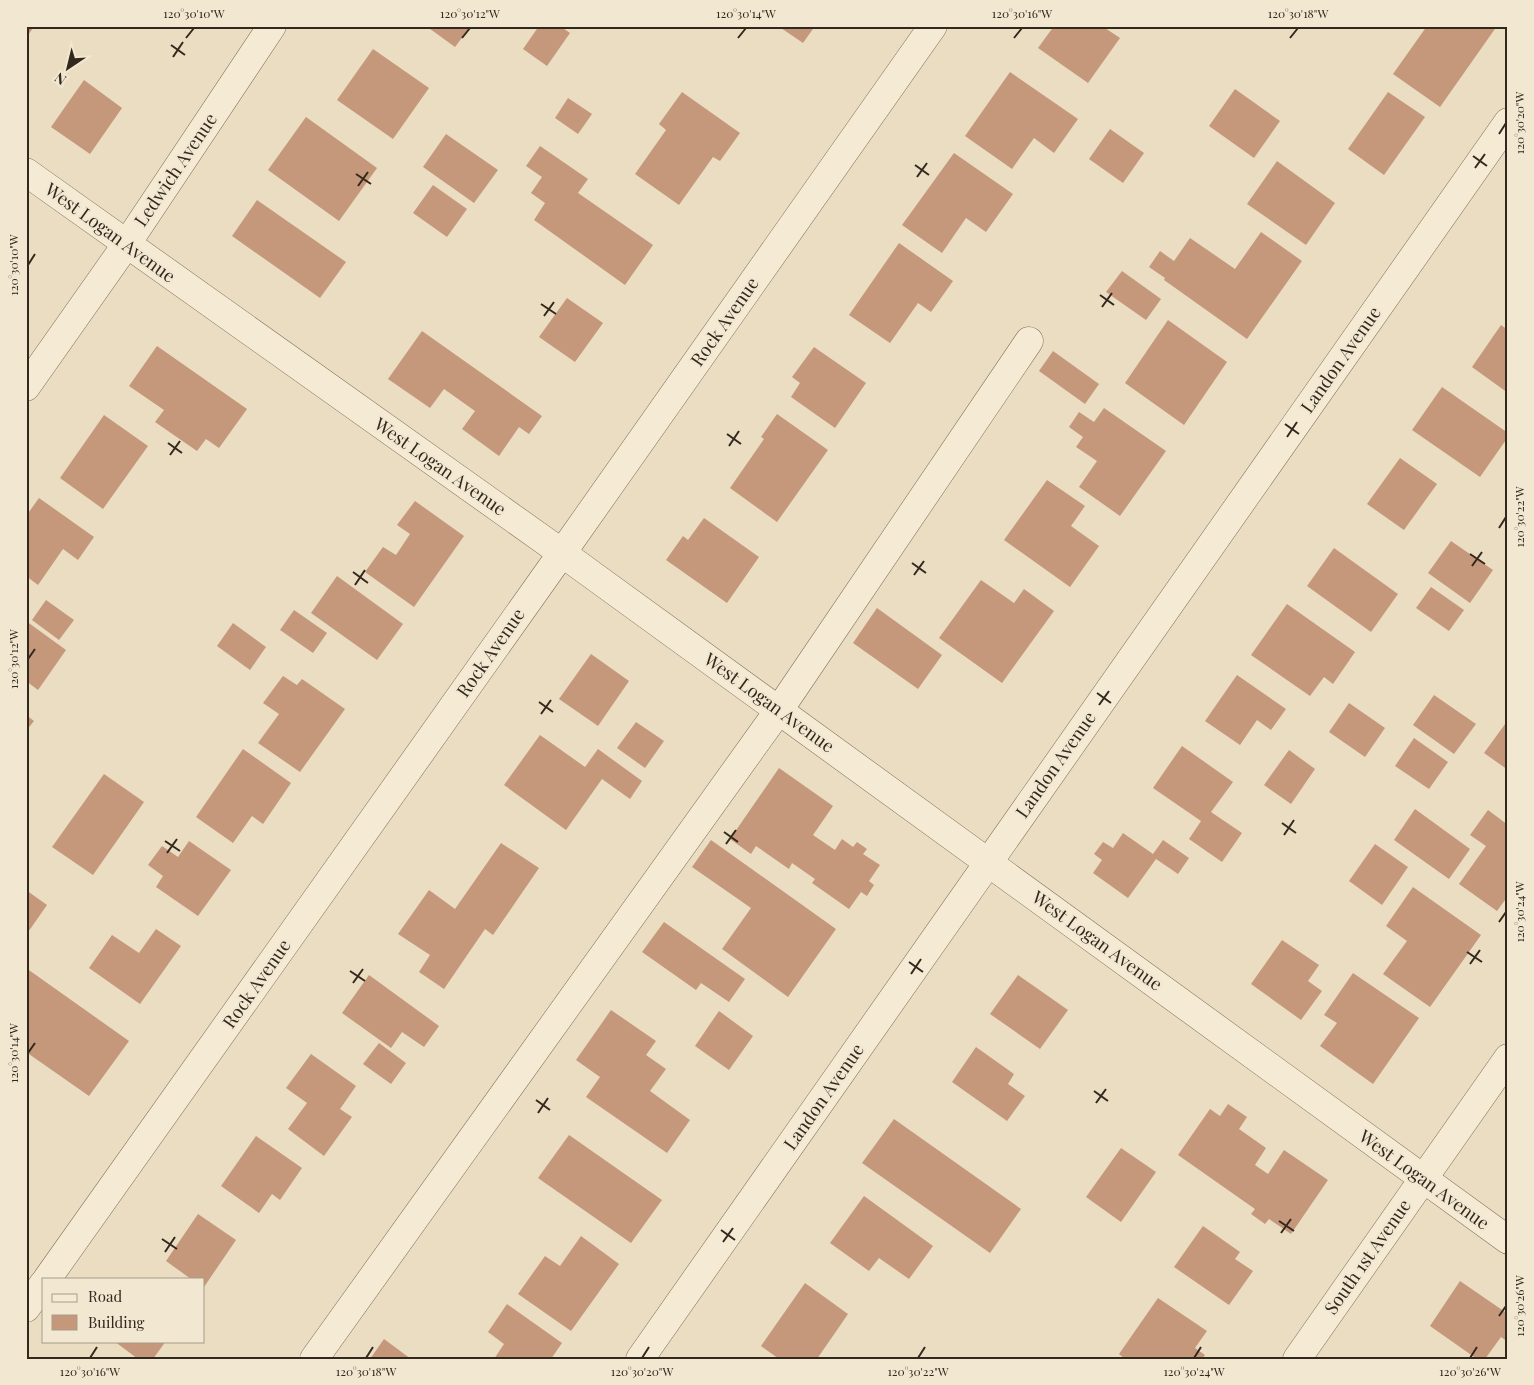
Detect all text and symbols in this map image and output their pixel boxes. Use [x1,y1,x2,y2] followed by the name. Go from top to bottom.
[163,5,225,21] text: 120°30'10"W
[440,5,500,21] text: 120°30'12"W
[716,5,776,21] text: 120°30'14"W
[992,5,1052,21] text: 120°30'16"W
[1268,5,1328,21] text: 120°30'18"W
[42,42,92,92] north arrow
[51,68,70,90] text: N
[1511,92,1527,154] text: 120°30'20"W
[128,108,222,231] street label: Ledwich Avenue
[40,176,181,288] street label: West Logan Avenue
[5,234,21,296] text: 120°30'10"W
[685,272,764,371] street label: Rock Avenue
[1295,301,1386,417] street label: Landon Avenue
[369,411,511,521] street label: West Logan Avenue
[1511,486,1527,548] text: 120°30'22"W
[451,603,530,702] street label: Rock Avenue
[5,629,21,689] text: 120°30'12"W
[699,646,840,758] street label: West Logan Avenue
[1010,706,1101,822] street label: Landon Avenue
[1511,881,1527,943] text: 120°30'24"W
[1027,884,1168,996] street label: West Logan Avenue
[217,934,296,1033] street label: Rock Avenue
[5,1023,21,1083] text: 120°30'14"W
[778,1038,869,1154] street label: Landon Avenue
[1354,1123,1495,1235] street label: West Logan Avenue
[1318,1194,1416,1319] street label: South 1st Avenue
[1511,1275,1527,1337] text: 120°30'26"W
[42,1278,205,1342] legend
[88,1286,122,1306] text: Road
[88,1312,145,1332] text: Building
[60,1363,120,1379] text: 120°30'16"W
[336,1363,396,1379] text: 120°30'18"W
[611,1363,673,1379] text: 120°30'20"W
[887,1363,949,1379] text: 120°30'22"W
[1163,1363,1225,1379] text: 120°30'24"W
[1439,1363,1501,1379] text: 120°30'26"W

